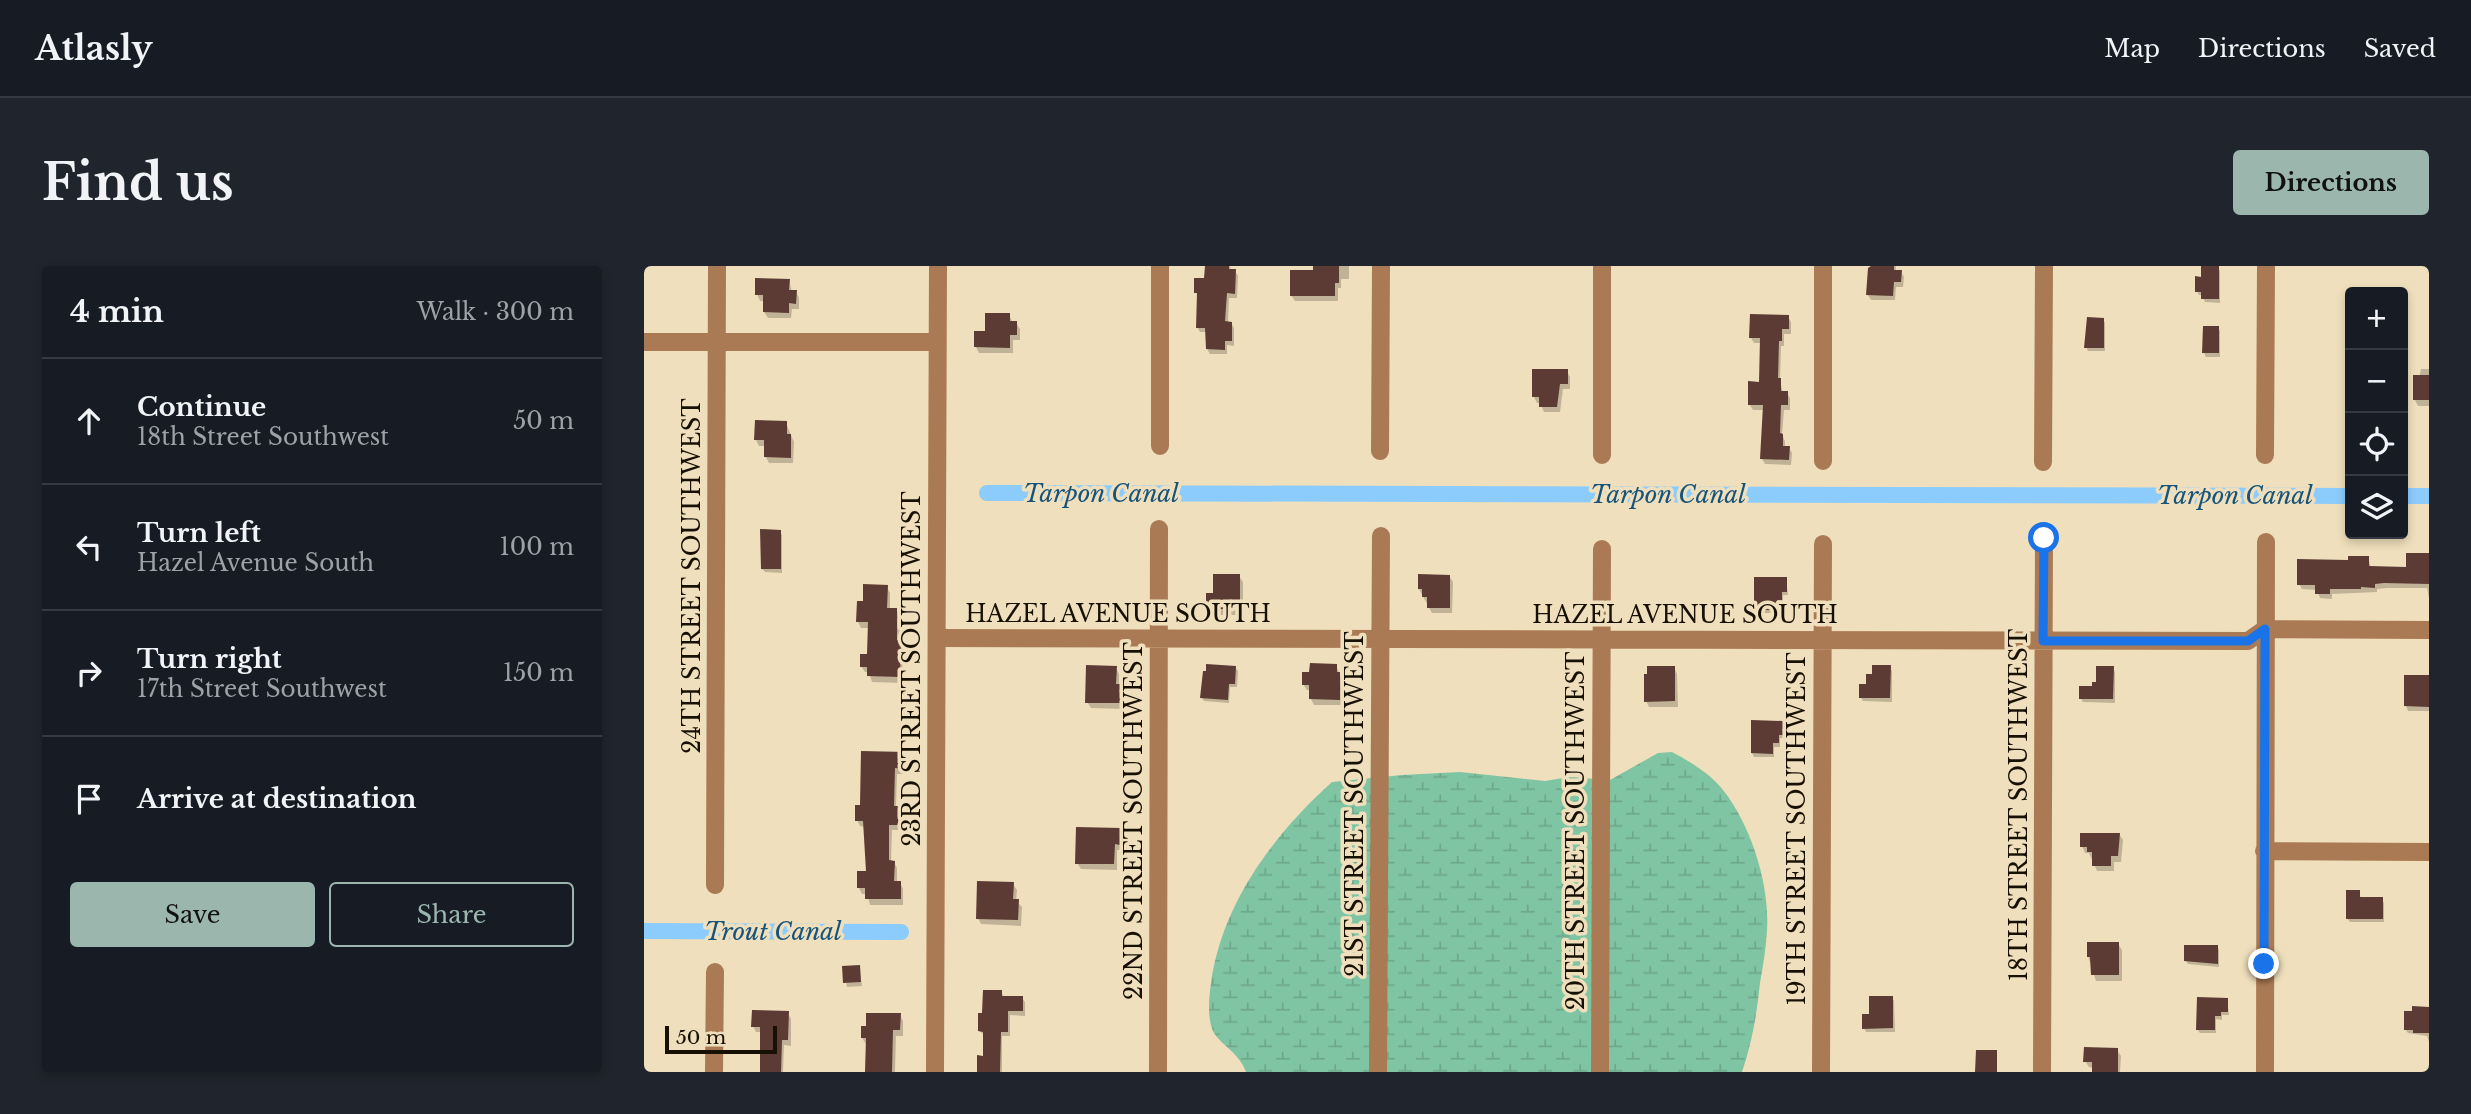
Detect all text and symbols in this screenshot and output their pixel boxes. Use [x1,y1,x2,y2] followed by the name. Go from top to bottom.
[35,28,153,69] text: Atlasly
[2104,34,2160,63] text: Map
[2198,34,2326,63] text: Directions
[2364,34,2436,63] text: Saved
[2233,150,2429,215] button: Directions
[42,152,234,213] text: Find us
[2345,287,2408,539] map controls
[2345,287,2408,350] button: +
[70,293,164,330] text: 4 min
[417,298,574,326] text: Walk · 300 m
[2345,350,2408,413] button: −
[137,391,266,423] text: Continue
[678,398,706,754] street label: 24TH STREET SOUTHWEST
[70,402,108,440] icon: ahead
[513,407,574,435] text: 50 m
[2345,413,2408,476] button: locate
[137,423,389,451] text: 18th Street Southwest
[2345,476,2408,539] button: layers
[1023,479,1179,508] water label: Tarpon Canal
[1590,480,1746,509] water label: Tarpon Canal
[2157,481,2313,510] water label: Tarpon Canal
[898,491,926,847] street label: 23RD STREET SOUTHWEST
[137,517,261,549] text: Turn left
[2028,522,2059,553] route start
[70,528,108,566] icon: left
[500,533,574,561] text: 100 m
[137,549,374,577] text: Hazel Avenue South
[965,600,1271,628] street label: HAZEL AVENUE SOUTH
[1532,601,1838,629] street label: HAZEL AVENUE SOUTH
[2005,628,2033,981] street label: 18TH STREET SOUTHWEST
[1341,631,1369,977] street label: 21ST STREET SOUTHWEST
[1120,642,1148,1000] street label: 22ND STREET SOUTHWEST
[137,643,282,675] text: Turn right
[1562,651,1590,1010] street label: 20TH STREET SOUTHWEST
[1783,652,1811,1006] street label: 19TH STREET SOUTHWEST
[70,654,108,692] icon: right
[503,659,574,687] text: 150 m
[137,675,387,703] text: 17th Street Southwest
[70,780,108,818] icon: arrive
[137,783,417,815] text: Arrive at destination
[70,882,315,947] button: Save
[329,882,574,947] button: Share
[704,917,842,946] water label: Trout Canal
[2248,948,2279,979] route end
[665,1023,777,1055] scale bar
[676,1026,726,1049] text: 50 m

